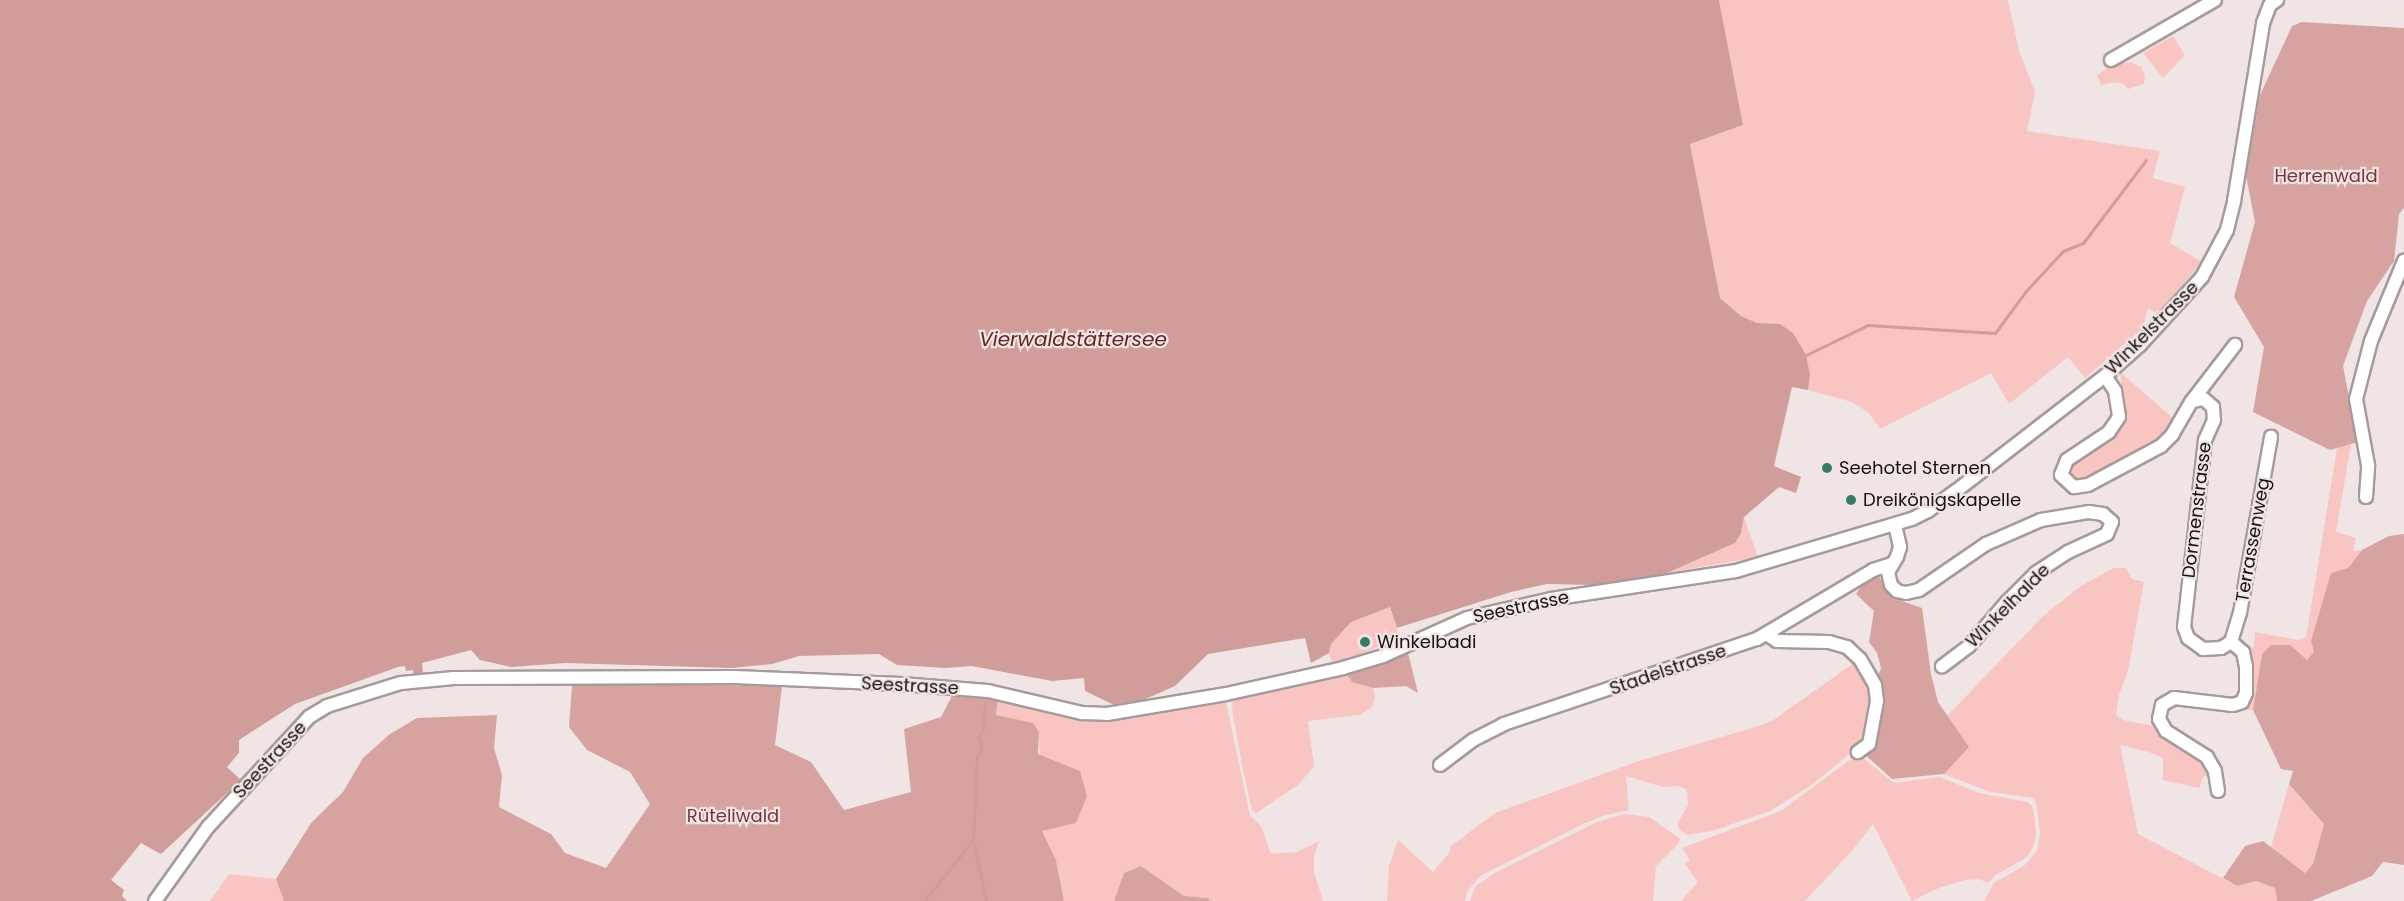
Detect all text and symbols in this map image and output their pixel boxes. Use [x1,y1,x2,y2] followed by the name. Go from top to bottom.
[2274,165,2378,187] park label: Herrenwald
[2101,277,2203,379] street label: Winkelstrasse
[979,327,1167,351] water label: Vierwaldstättersee
[2178,441,2216,579] street label: Dormenstrasse
[1839,457,1991,479] place label: Seehotel Sternen
[1820,461,1834,475] marker: Seehotel Sternen
[2231,476,2275,604] street label: Terrassenweg
[1863,489,2021,511] place label: Dreikönigskapelle
[1844,493,1858,507] marker: Dreikönigskapelle
[1962,560,2054,652] street label: Winkelhalde
[1471,586,1571,628] street label: Seestrasse
[1377,631,1476,653] place label: Winkelbadi
[1358,635,1372,649] marker: Winkelbadi
[1607,640,1729,700] street label: Stadelstrasse
[861,673,959,699] street label: Seestrasse
[229,717,311,803] street label: Seestrasse
[687,805,779,827] park label: Rüteliwald

